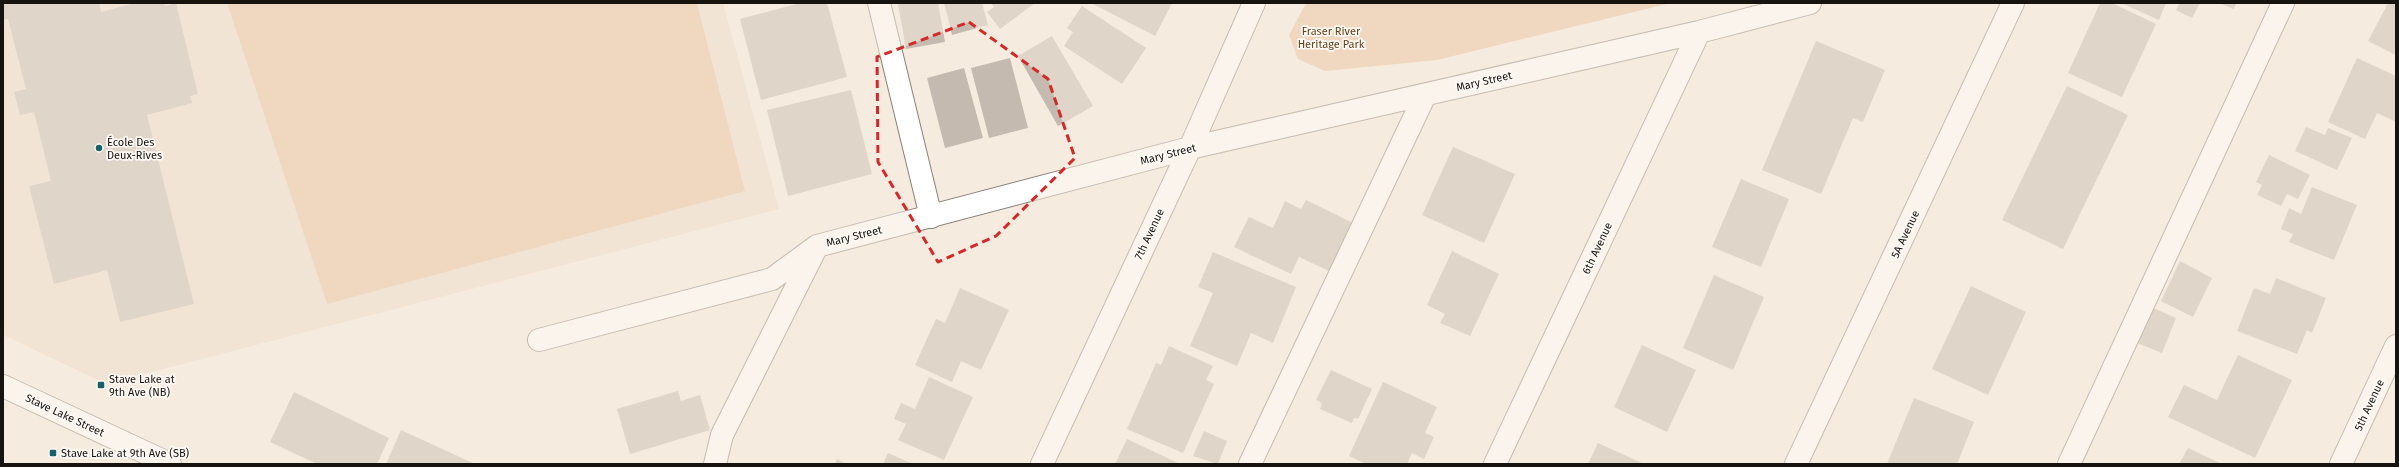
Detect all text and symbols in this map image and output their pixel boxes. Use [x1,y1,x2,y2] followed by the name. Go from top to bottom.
[1298,25,1365,51] park label: Fraser River Heritage Park
[1455,69,1513,94] street label: Mary Street
[107,135,162,162] place label: École Des Deux-Rives
[1139,141,1197,168] street label: Mary Street
[94,143,104,153] marker: École Des Deux-Rives
[1132,207,1167,262] street label: 7th Avenue
[1889,208,1922,260] street label: 5A Avenue
[1580,220,1615,276] street label: 6th Avenue
[825,223,883,250] street label: Mary Street
[109,373,175,399] place label: Stave Lake at 9th Ave (NB)
[2352,377,2387,433] street label: 5th Avenue
[96,380,106,390] marker: Stave Lake at 9th Ave (NB)
[23,391,106,439] street label: Stave Lake Street
[61,447,190,460] place label: Stave Lake at 9th Ave (SB)
[48,448,58,458] marker: Stave Lake at 9th Ave (SB)

